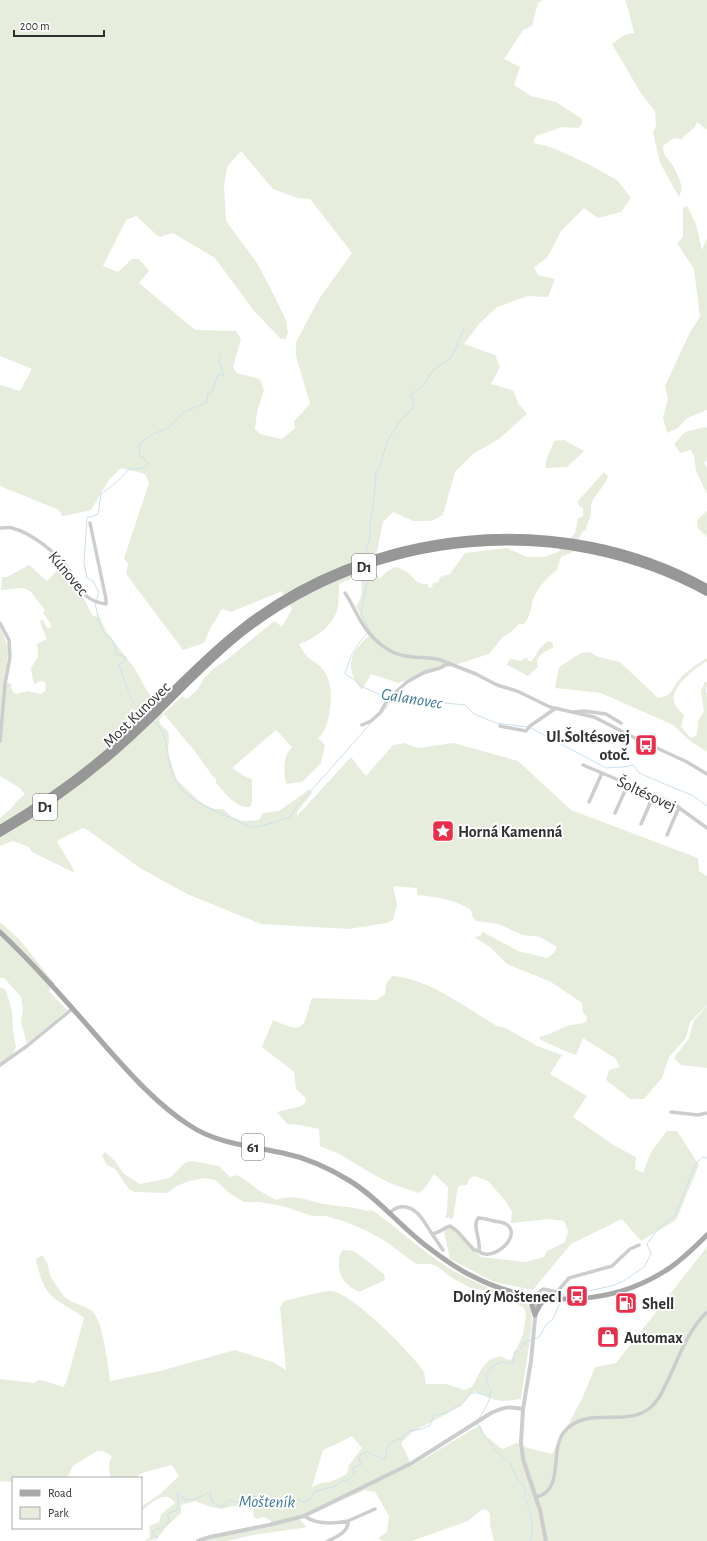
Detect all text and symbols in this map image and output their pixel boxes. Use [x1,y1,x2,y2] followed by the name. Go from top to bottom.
[14,12,104,38] scale bar
[20,20,50,32] text: 200 m
[45,548,91,599] street label: Kúnovec
[352,554,376,580] road number: D1
[100,679,173,750] street label: Most Kunovec
[380,685,444,712] water label: Galanovec
[546,727,630,763] place label: Ul.Šoltésovej otoč.
[633,732,659,758] bus stop icon: Ul.Šoltésovej otoč.
[614,772,679,815] street label: Šoltésovej
[33,794,57,820] road number: D1
[430,818,456,844] place icon: Horná Kamenná
[458,824,563,840] place label: Horná Kamenná
[242,1134,264,1160] road number: 61
[564,1283,590,1309] bus stop icon: Dolný Moštenec I
[453,1289,562,1306] place label: Dolný Moštenec I
[613,1290,639,1316] fuel station icon: Shell
[642,1296,674,1312] place label: Shell
[595,1324,621,1350] shop icon: Automax
[624,1330,683,1346] place label: Automax
[12,1477,142,1529] legend
[48,1487,72,1499] text: Road
[239,1493,295,1510] water label: Mošteník
[48,1507,69,1519] text: Park

